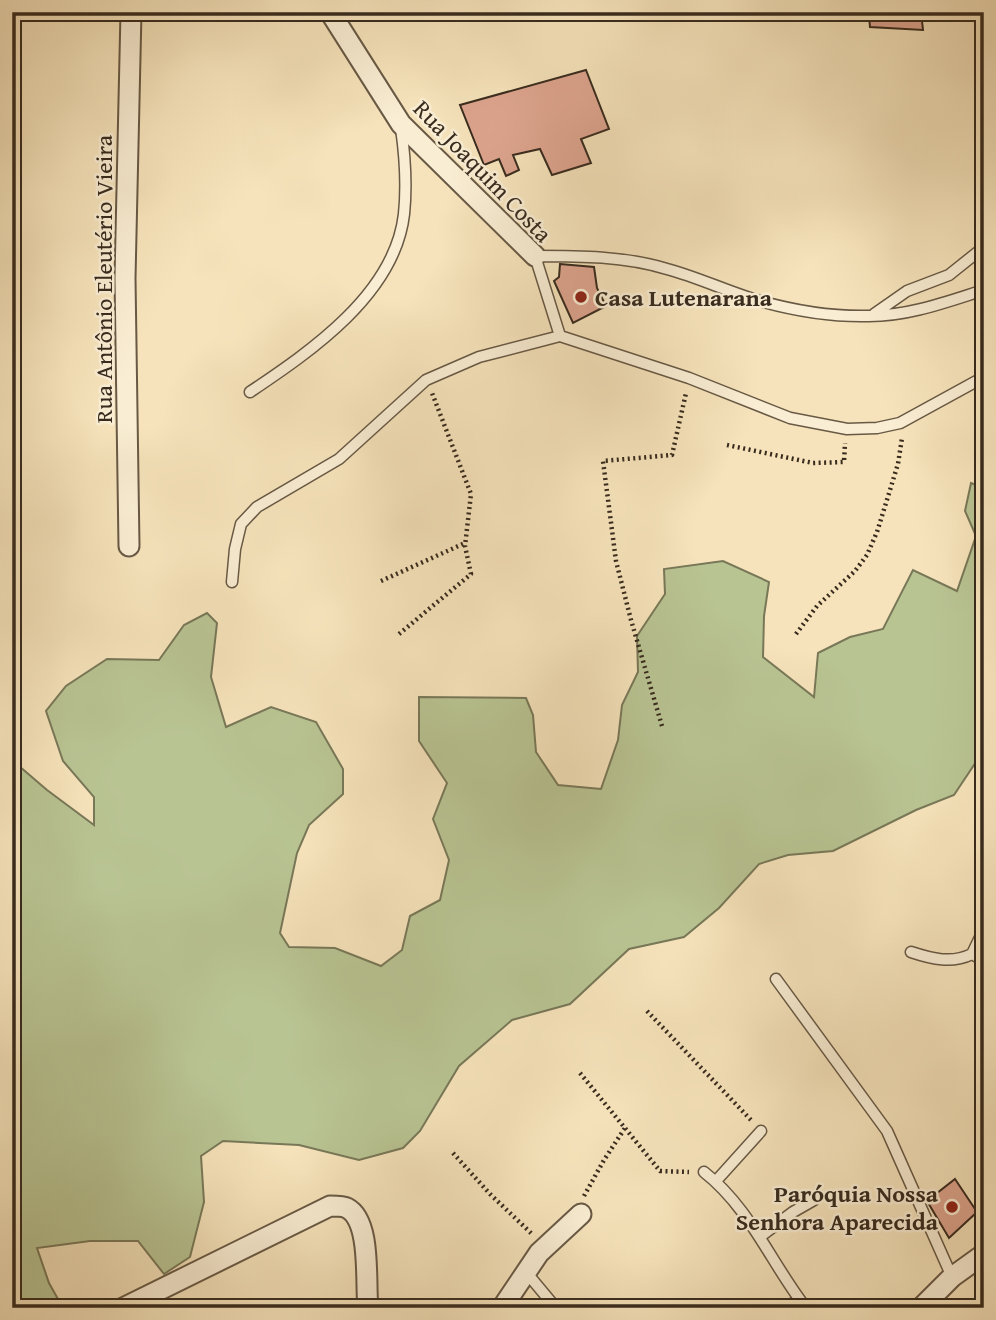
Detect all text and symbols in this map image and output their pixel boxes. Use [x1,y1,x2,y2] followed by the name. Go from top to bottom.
[406,92,561,251] street label: Rua Joaquim Costa
[86,134,121,423] street label: Rua Antônio Eleutério Vieira
[595,280,773,315] place label: Casa Lutenarana
[573,289,589,305] marker: Casa Lutenarana
[736,1176,939,1239] place label: Paróquia Nossa Senhora Aparecida
[944,1199,960,1215] marker: Paróquia Nossa Senhora Aparecida

